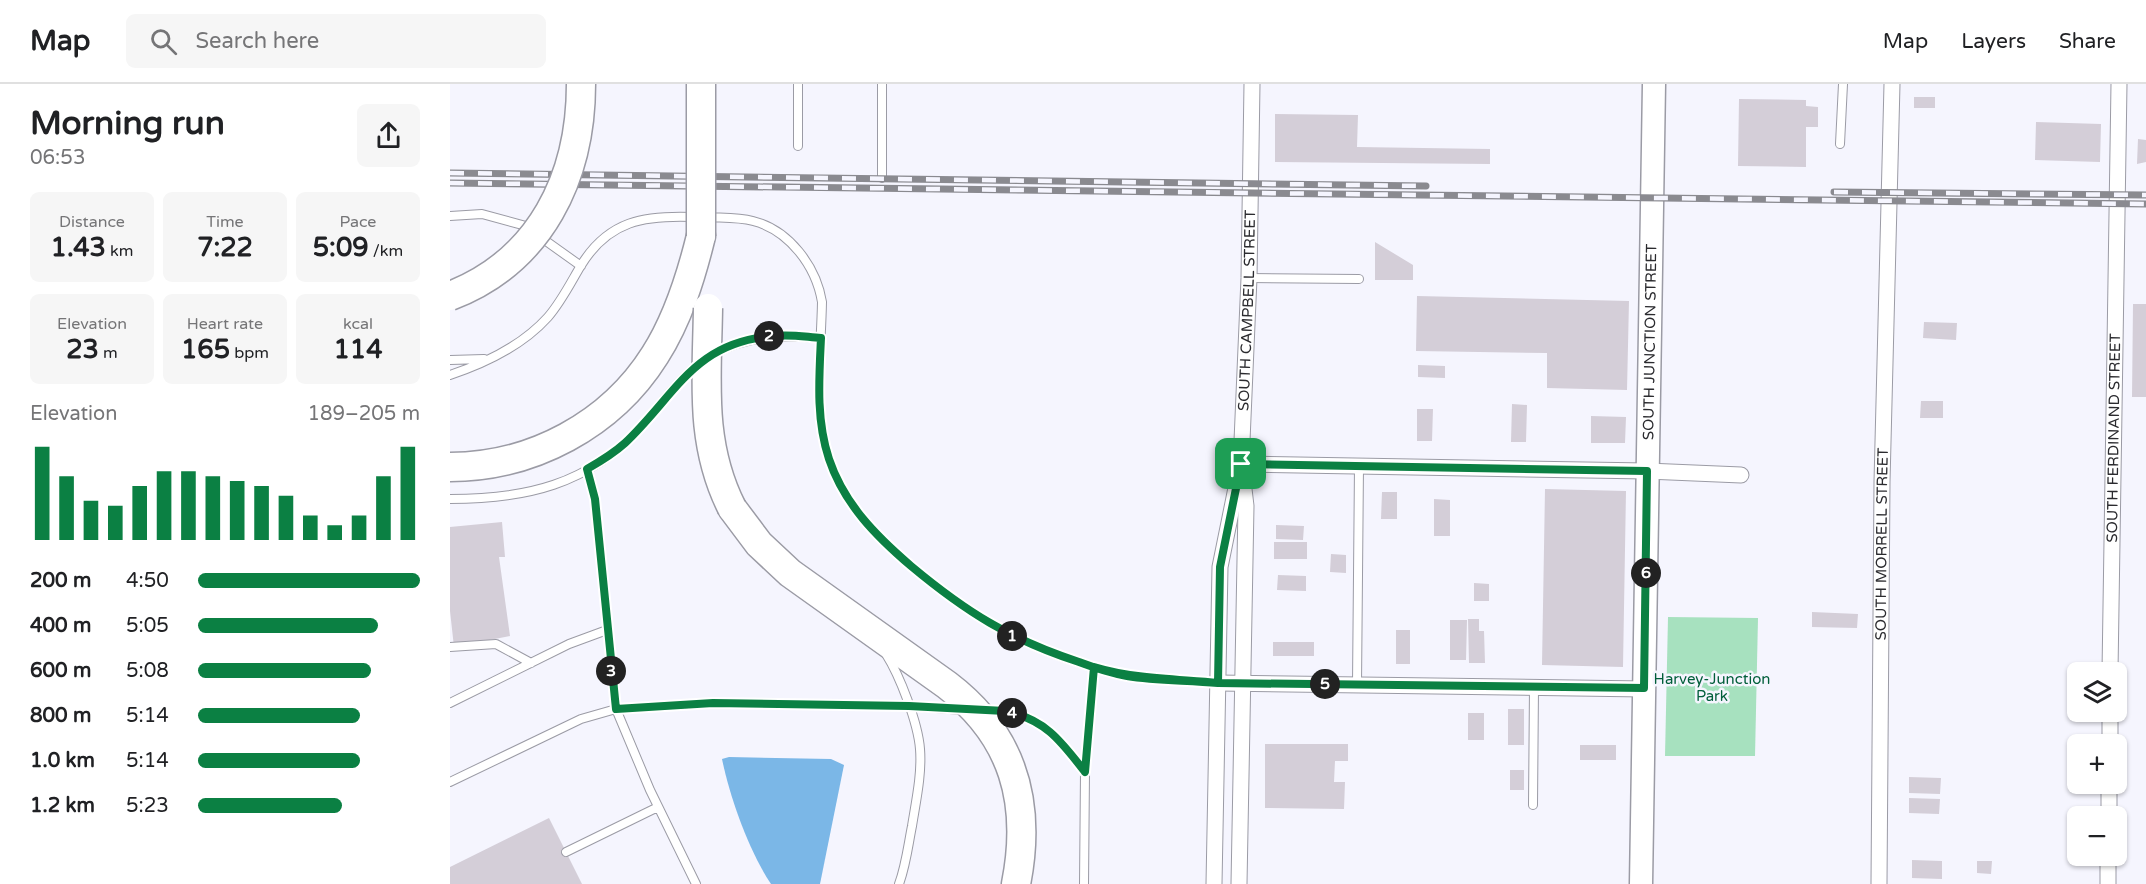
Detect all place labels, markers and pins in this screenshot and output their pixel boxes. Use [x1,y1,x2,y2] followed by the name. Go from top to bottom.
[754,321,784,351] pin: 2
[1215,438,1266,489] pin
[1631,558,1661,588] pin: 6
[997,621,1027,651] pin: 1
[596,656,626,686] pin: 3
[1310,669,1340,699] pin: 5
[997,698,1027,728] pin: 4

